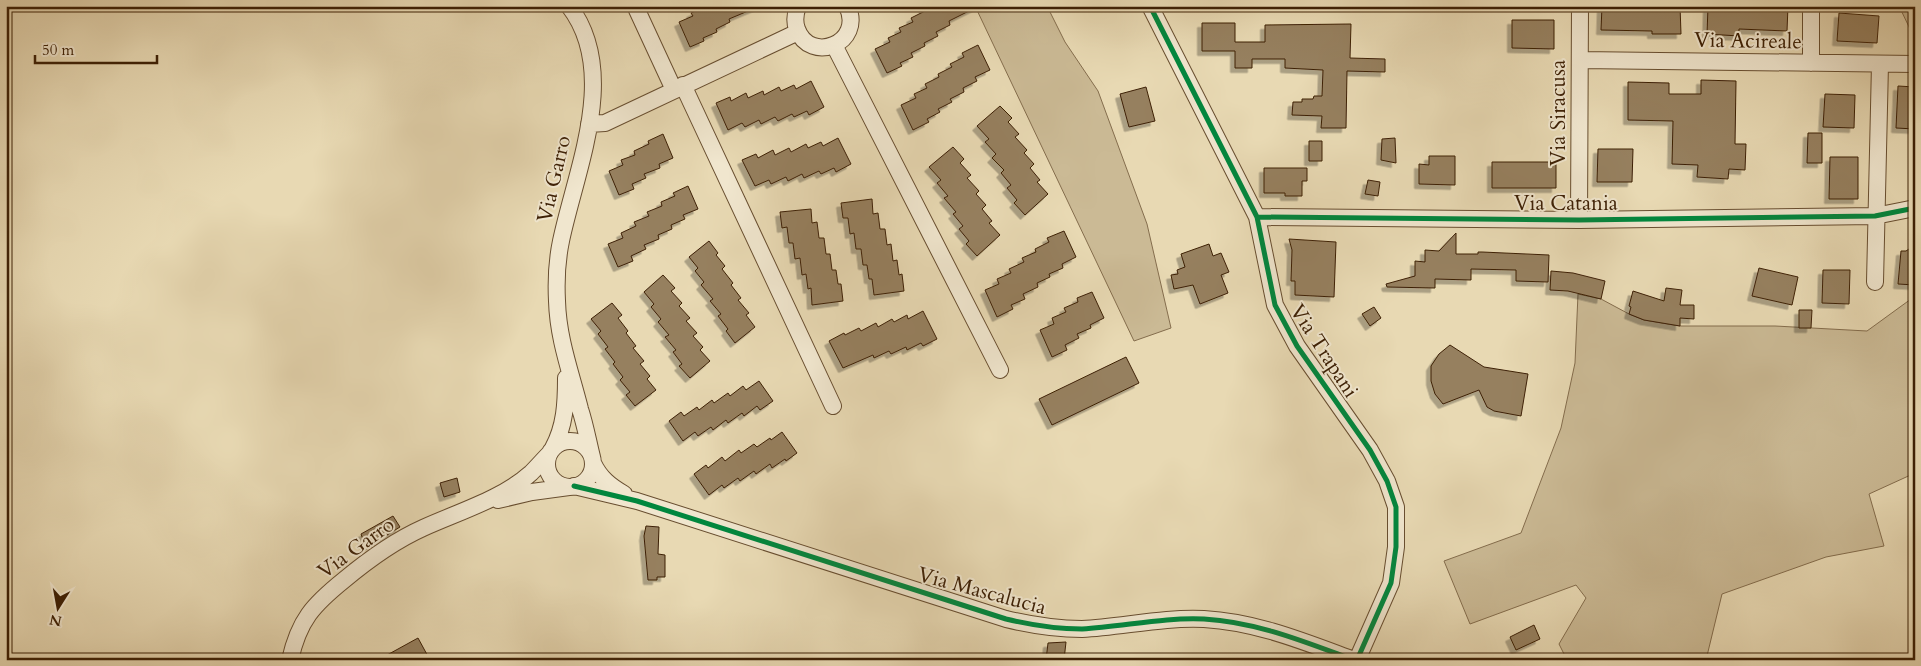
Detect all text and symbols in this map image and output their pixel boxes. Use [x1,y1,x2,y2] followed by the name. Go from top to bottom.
[1694,26,1802,56] street label: Via Acireale
[35,32,158,64] scale bar
[42,40,74,60] text: 50 m
[1544,60,1573,166] street label: Via Siracusa
[530,133,578,225] street label: Via Garro
[1514,189,1618,218] street label: Via Catania
[1283,299,1365,404] street label: Via Trapani
[312,510,400,586] street label: Via Garro
[914,560,1050,622] street label: Via Mascalucia
[32,584,82,634] north arrow
[48,610,63,631] text: N

